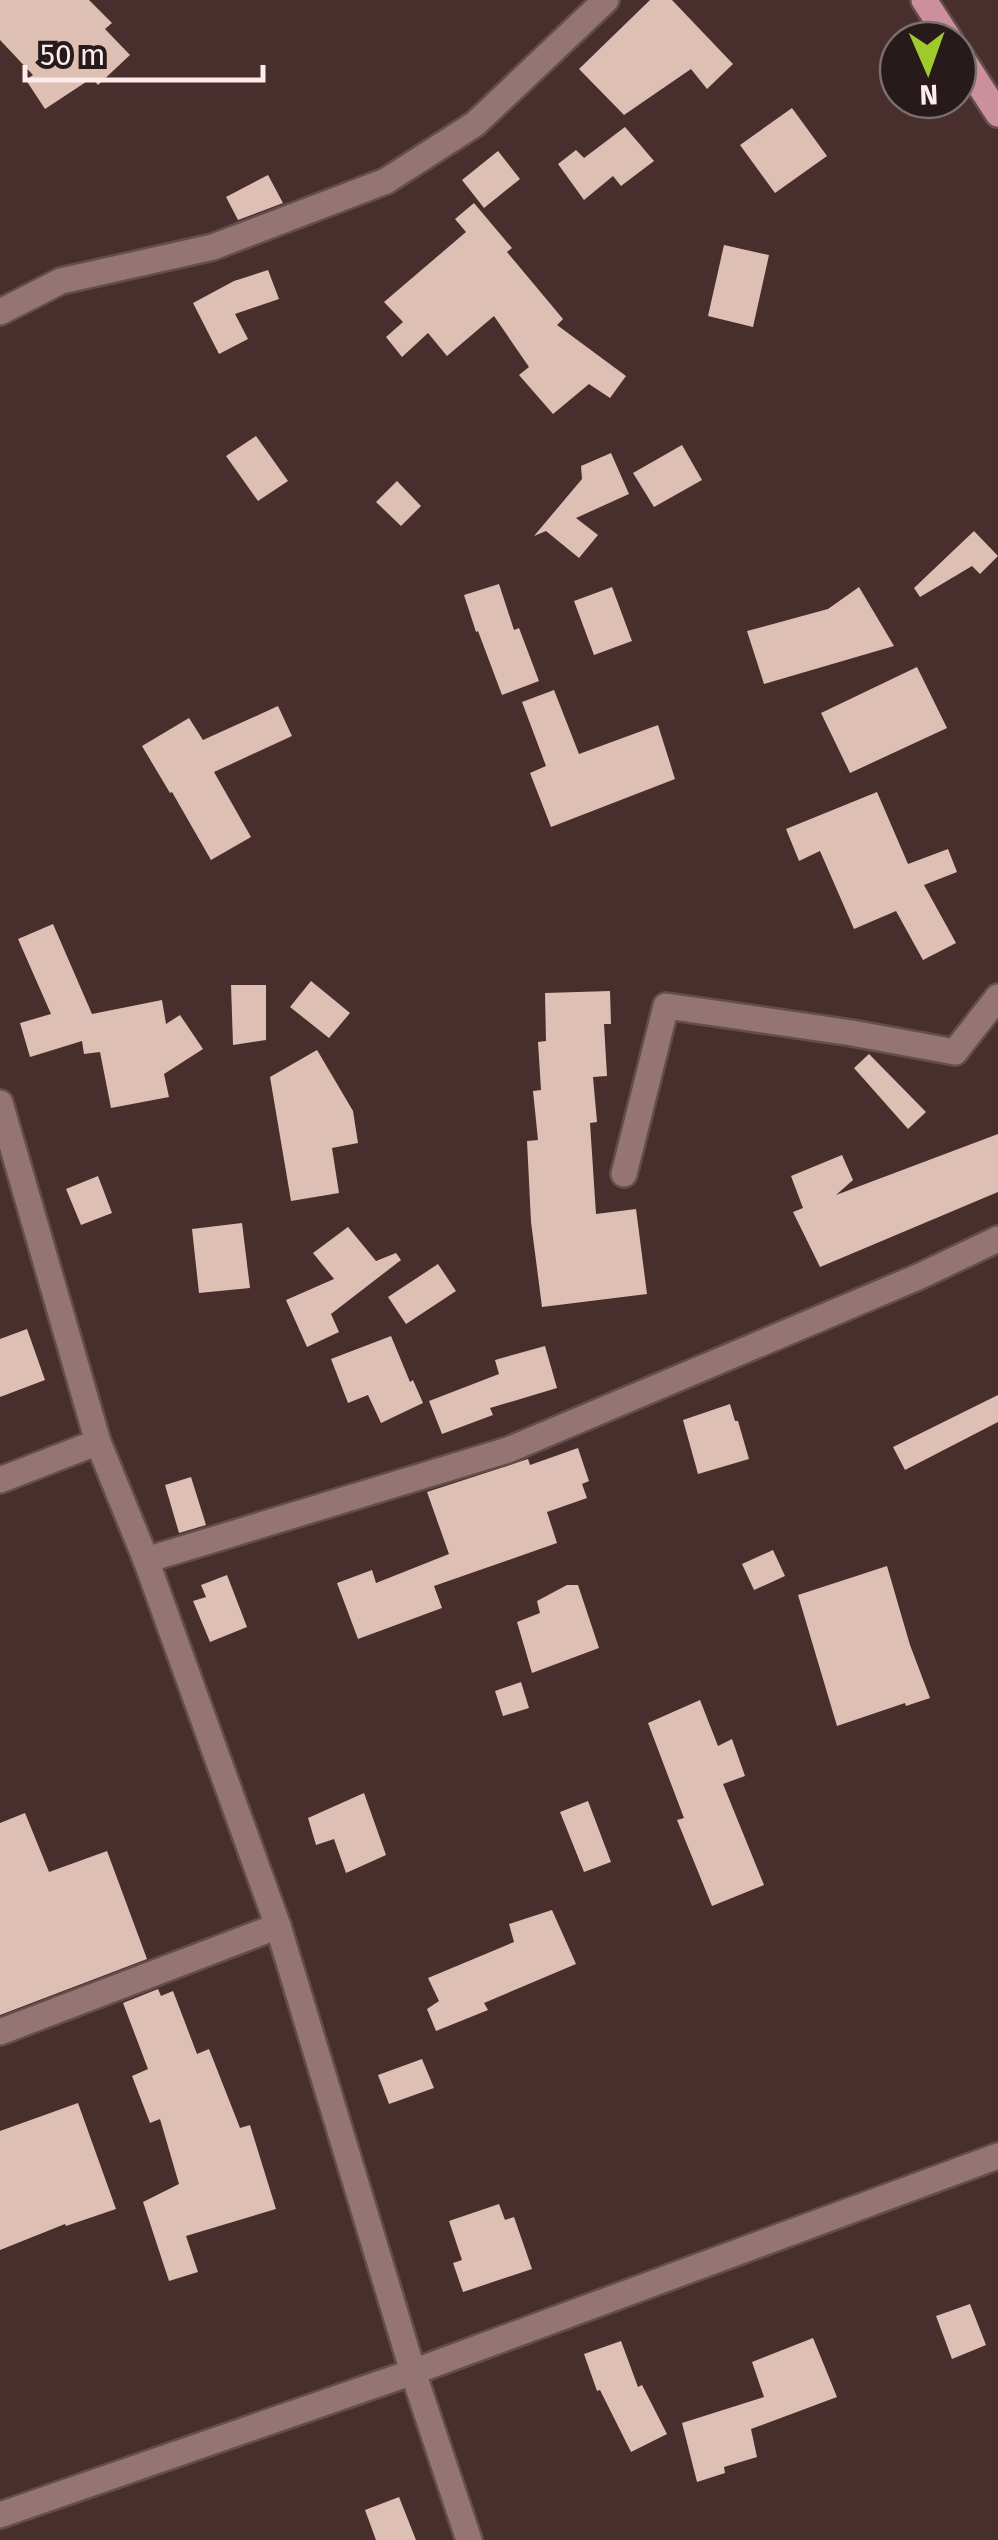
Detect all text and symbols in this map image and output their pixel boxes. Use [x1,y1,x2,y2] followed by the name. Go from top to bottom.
[25,20,262,82] scale bar
[878,20,978,120] north arrow
[40,37,105,73] text: 50 m
[919,78,939,111] text: N

